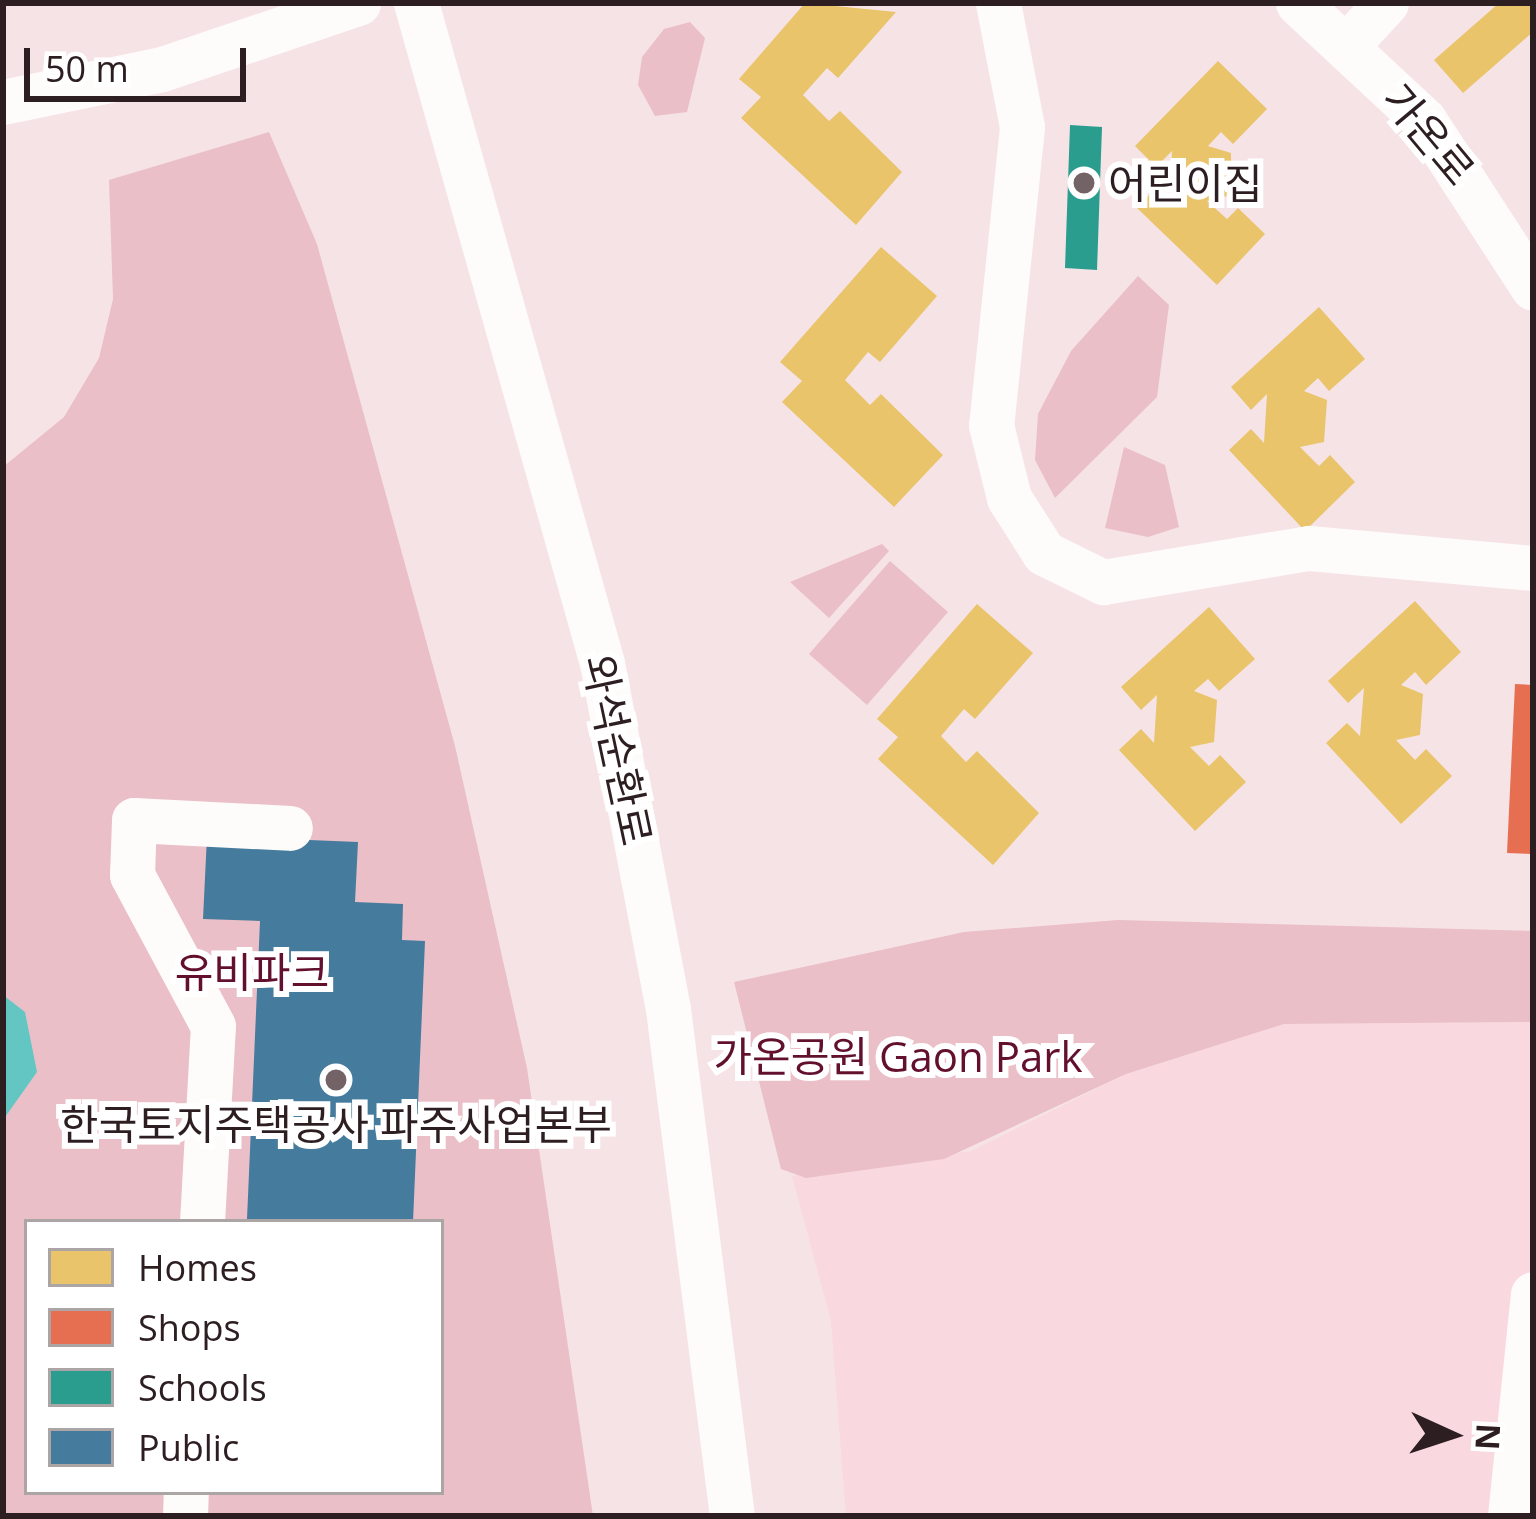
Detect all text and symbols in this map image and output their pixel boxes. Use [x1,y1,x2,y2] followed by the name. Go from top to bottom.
[30,24,252,98] scale bar
[45,44,129,93] text: 50 m
[1372,73,1486,195] street label: 가온로
[1108,158,1263,208] place label: 어린이집
[1071,170,1097,196] marker: 어린이집
[573,650,663,850] street label: 와석순환로
[175,947,329,997] park label: 유비파크
[713,1031,1083,1081] park label: 가온공원 Gaon Park
[323,1067,349,1093] marker: 한국토지주택공사 파주사업본부
[60,1099,612,1149] place label: 한국토지주택공사 파주사업본부
[24,1219,444,1495] legend
[138,1243,257,1292] text: Homes
[138,1303,241,1352] text: Shops
[138,1363,267,1412] text: Schools
[1392,1375,1512,1495] north arrow
[1465,1422,1512,1451] text: N
[138,1423,239,1472] text: Public

